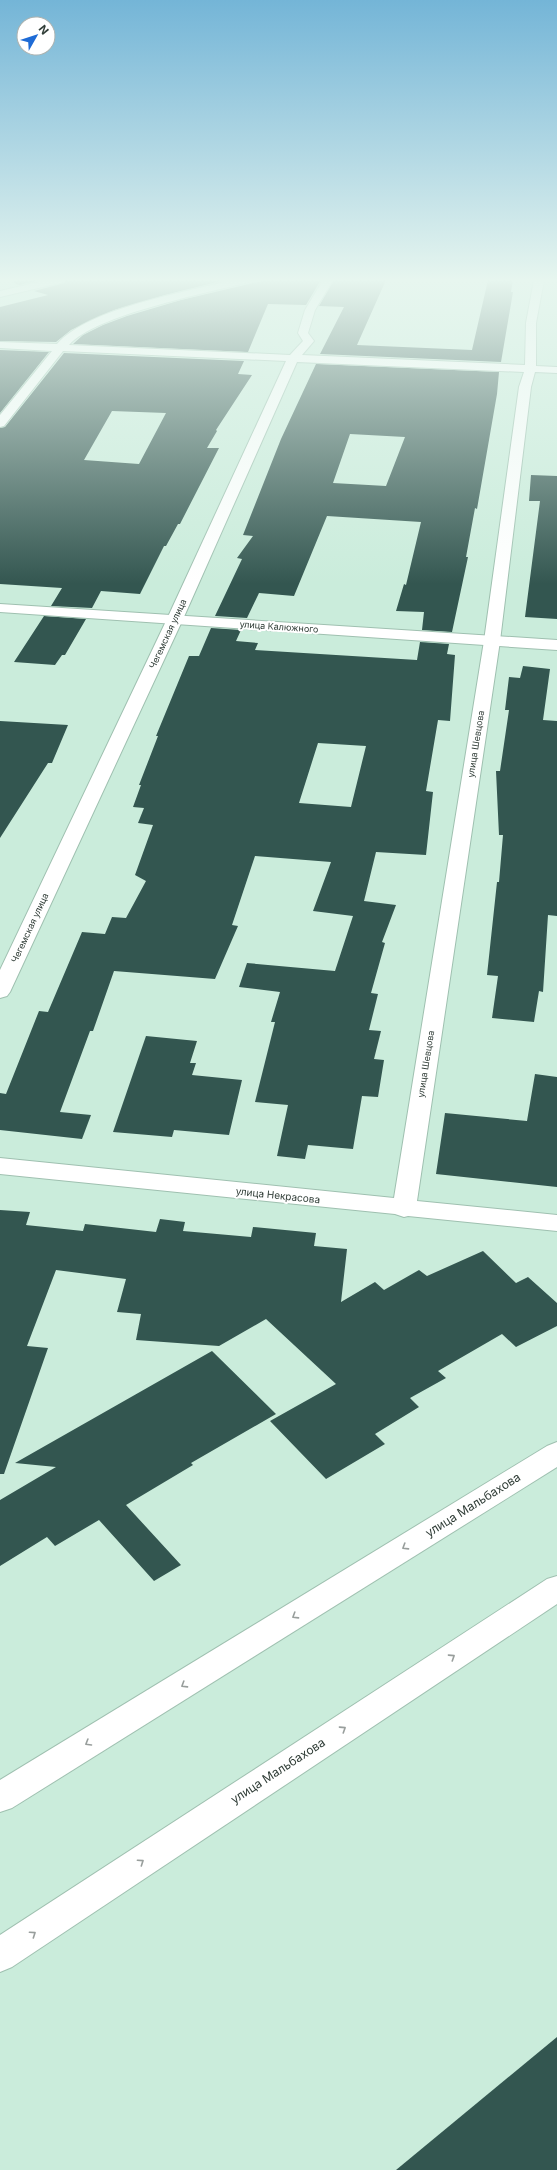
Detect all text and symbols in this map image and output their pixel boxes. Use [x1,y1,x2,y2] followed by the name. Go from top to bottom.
[16,16,56,56] north arrow
[36,22,52,37] text: N
[147,597,189,670] street label: Чегемская улица
[239,618,319,635] street label: улица Калюжного
[465,709,486,778] street label: улица Шевцова
[9,891,51,964] street label: Чегемская улица
[415,1029,436,1098] street label: улица Шевцова
[235,1185,321,1205] street label: улица Некрасова
[422,1469,523,1540] street label: улица Мальбахова
[402,1543,409,1550] one-way arrow
[292,1611,299,1619] one-way arrow
[447,1655,454,1662] one-way arrow
[181,1680,188,1687] one-way arrow
[339,1726,346,1733] one-way arrow
[228,1734,328,1807] street label: улица Мальбахова
[85,1739,92,1746] one-way arrow
[137,1859,144,1867] one-way arrow
[28,1931,35,1938] one-way arrow

